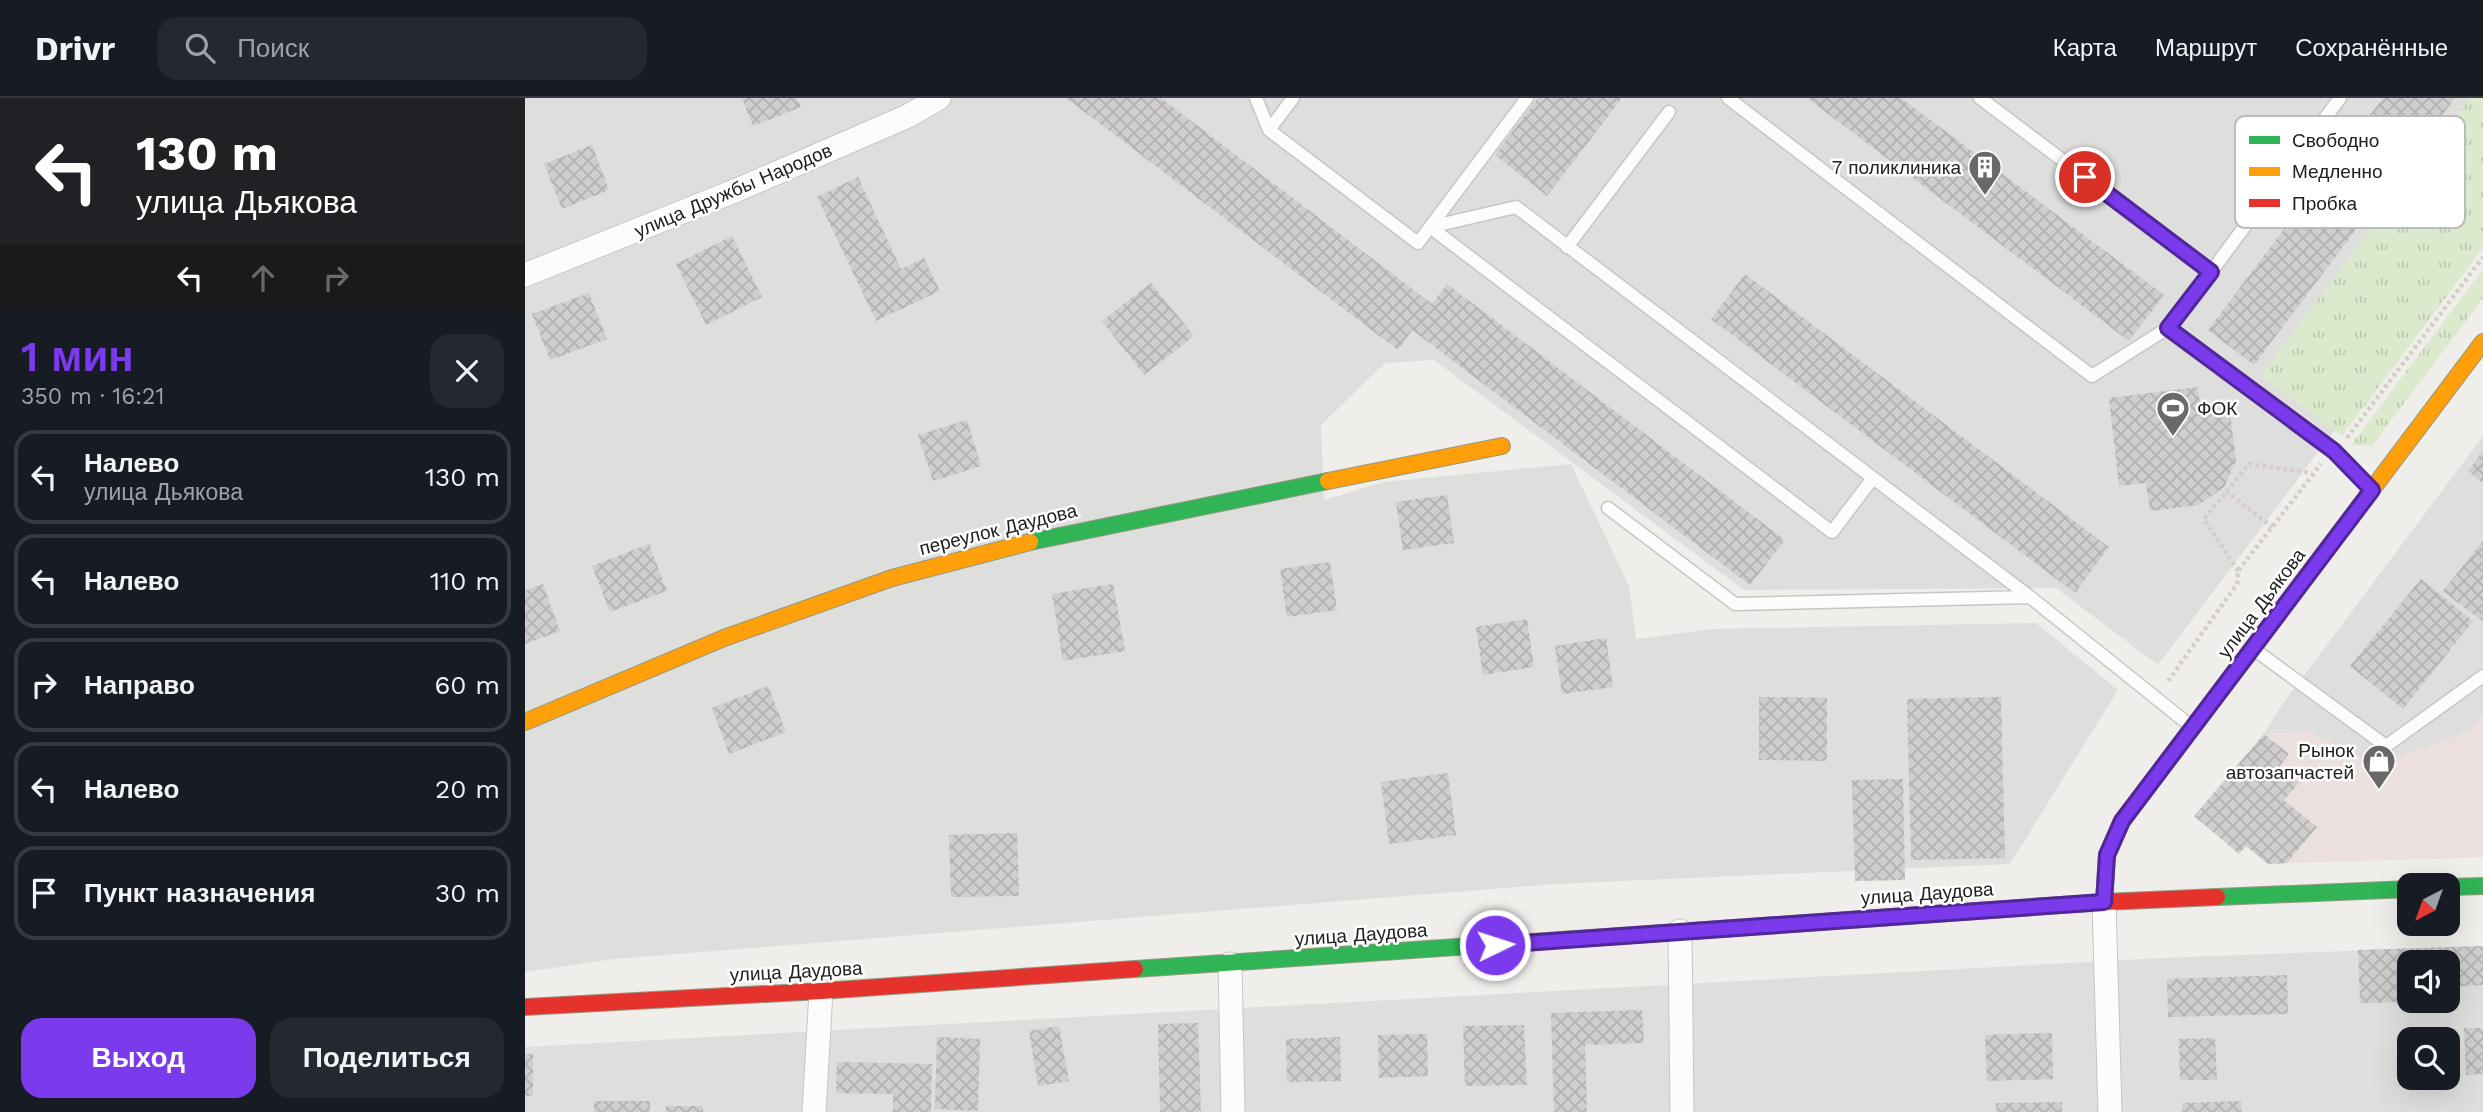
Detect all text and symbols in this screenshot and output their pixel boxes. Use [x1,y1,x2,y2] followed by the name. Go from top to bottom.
[157,17,647,80] search box
[35,29,115,68] text: Drivr
[181,29,219,67] icon: search
[237,33,309,63] text: Поиск
[2053,34,2117,62] text: Карта
[2155,34,2257,62] text: Маршрут
[2295,34,2448,62] text: Сохранённые
[2235,116,2465,228] legend
[136,124,278,182] text: 130 m
[21,126,112,217] icon: left
[2292,129,2379,152] text: Свободно
[631,138,835,243] street label: улица Дружбы Народов
[2055,147,2115,207] pin
[1966,148,2004,197] building icon: 7 поликлиника
[1832,156,1961,179] place label: 7 поликлиника
[2066,158,2104,196] icon: arrive
[2292,160,2382,183] text: Медленно
[136,183,357,221] text: улица Дьякова
[2292,192,2357,215] text: Пробка
[171,259,209,297] icon: left
[244,259,282,297] icon: ahead
[317,259,355,297] icon: right
[21,332,134,381] text: 1 мин
[430,334,504,408] button: close
[21,383,164,410] text: 350 m · 16:21
[2154,389,2192,438] sports icon: ФОК
[2197,397,2237,420] place label: ФОК
[84,448,179,478] text: Налево
[25,458,63,496] icon: left
[425,462,500,492] text: 130 m
[84,479,243,506] text: улица Дьякова
[917,499,1080,560] street label: переулок Даудова
[2213,544,2310,663] street label: улица Дьякова
[25,562,63,600] icon: left
[84,566,179,596] text: Налево
[430,566,500,596] text: 110 m
[25,666,63,704] icon: right
[84,670,195,700] text: Направо
[434,670,500,700] text: 60 m
[2226,739,2355,784] place label: Рынок автозапчастей
[2360,742,2398,791] shop icon: Рынок автозапчастей
[25,770,63,808] icon: left
[84,774,179,804] text: Налево
[435,774,500,804] text: 20 m
[2397,873,2461,936] north arrow
[2397,873,2460,1090] map controls
[25,874,63,912] icon: arrive
[1860,877,1995,910] street label: улица Даудова
[84,878,315,908] text: Пункт назначения
[435,878,500,908] text: 30 m
[1458,908,1532,982] position arrow
[1294,918,1429,951] street label: улица Даудова
[2397,950,2460,1013] button: sound
[729,957,863,986] street label: улица Даудова
[21,1018,256,1098] button: Выход
[270,1018,504,1098] button: Поделиться
[2397,1027,2460,1090] button: search

